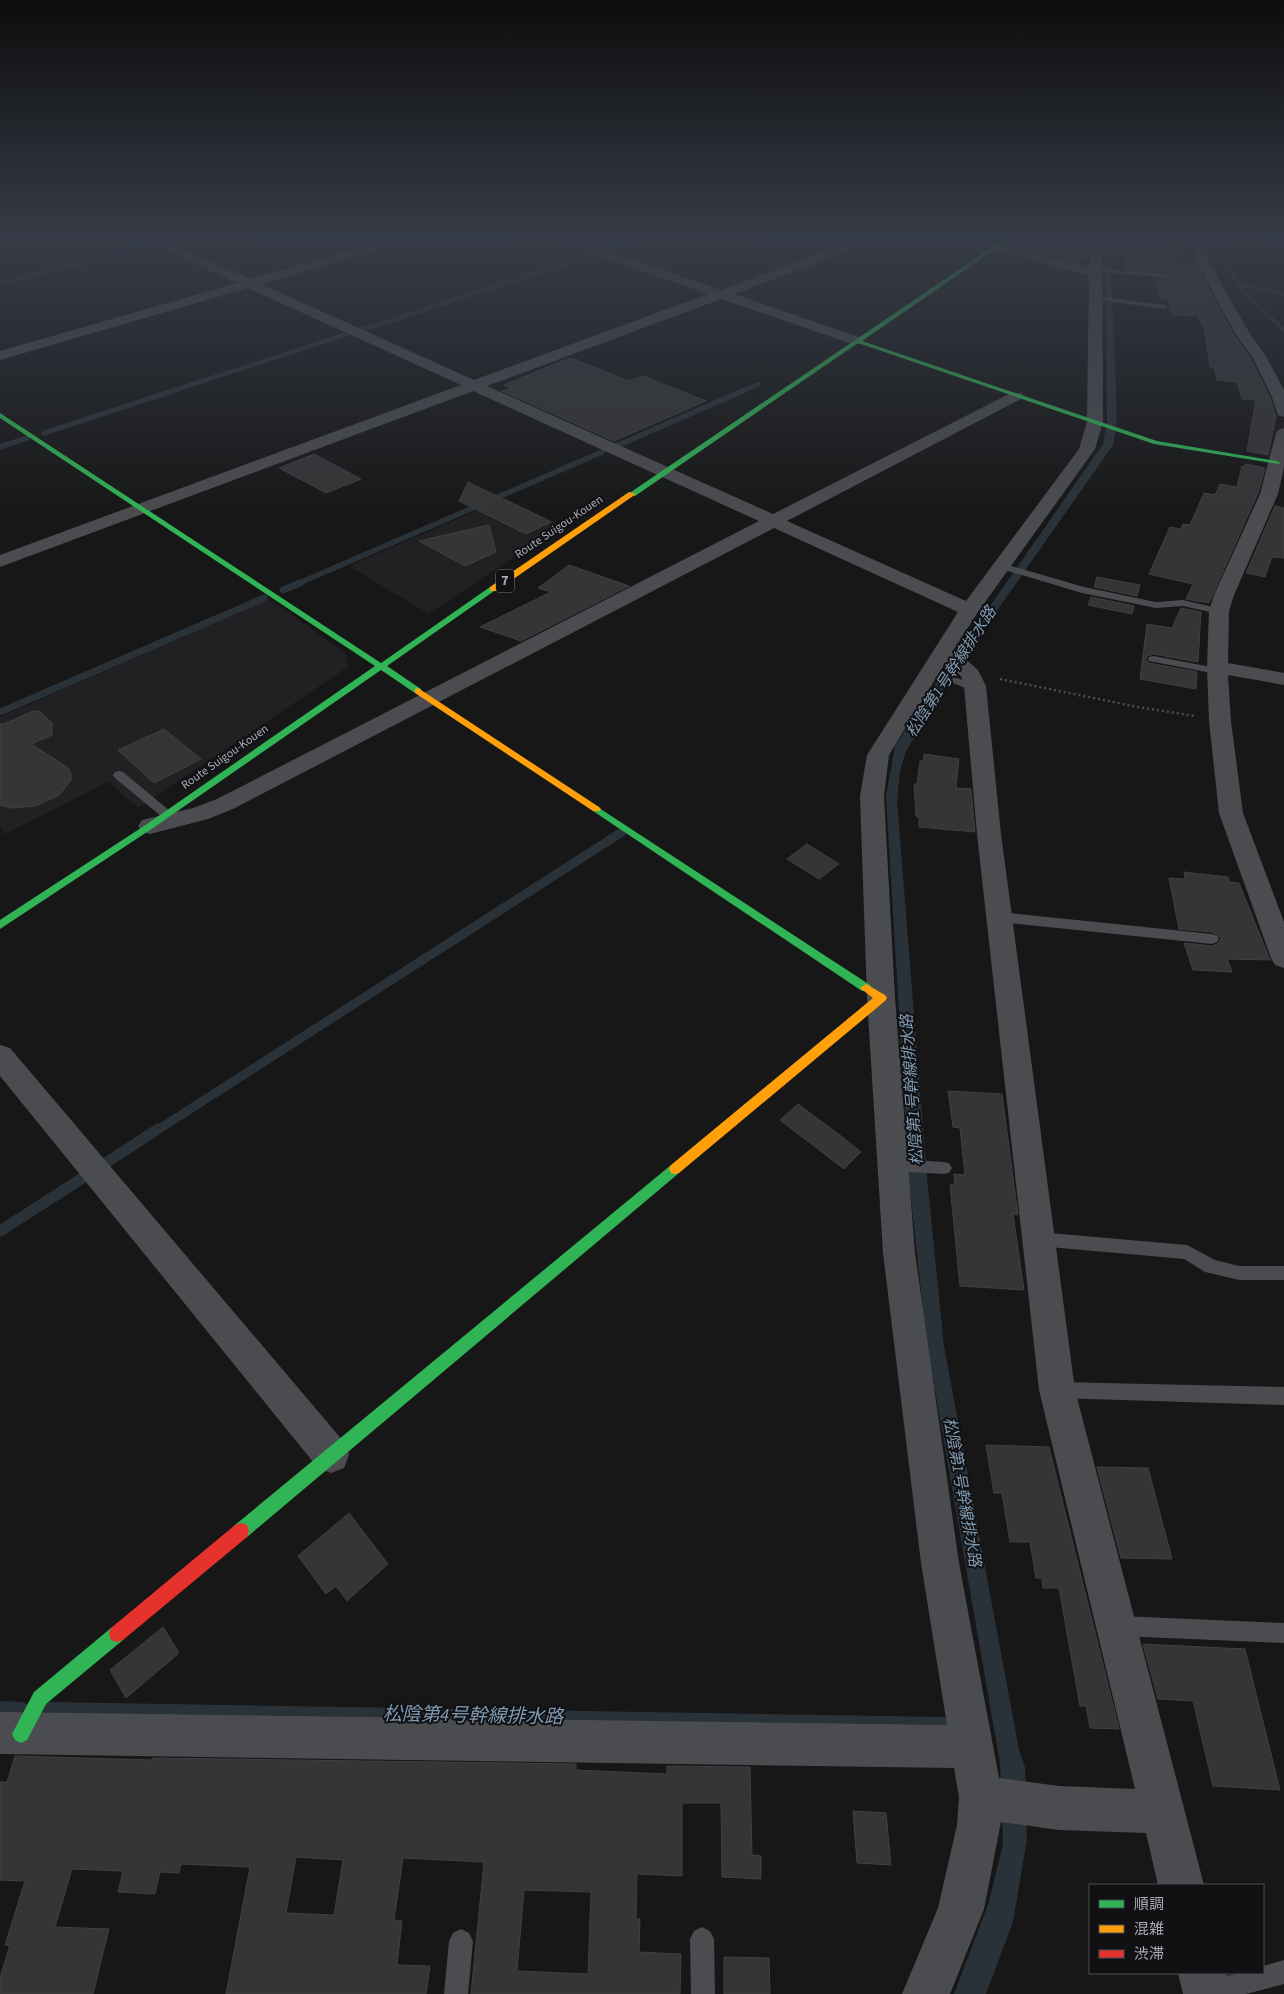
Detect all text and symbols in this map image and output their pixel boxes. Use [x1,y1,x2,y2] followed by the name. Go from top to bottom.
[512,491,606,563] street label: Route Suigou-Kouen
[496,570,514,592] road number: 7
[900,601,1003,742] water label: 松陰第1号幹線排水路
[178,721,272,793] street label: Route Suigou-Kouen
[896,1012,928,1166] water label: 松陰第1号幹線排水路
[938,1415,986,1571] water label: 松陰第1号幹線排水路
[383,1701,565,1731] water label: 松陰第4号幹線排水路
[1089,1884,1264,1974] legend
[1134,1894,1164,1915] text: 順調
[1134,1919,1164,1940] text: 混雑
[1134,1944,1164,1965] text: 渋滞

